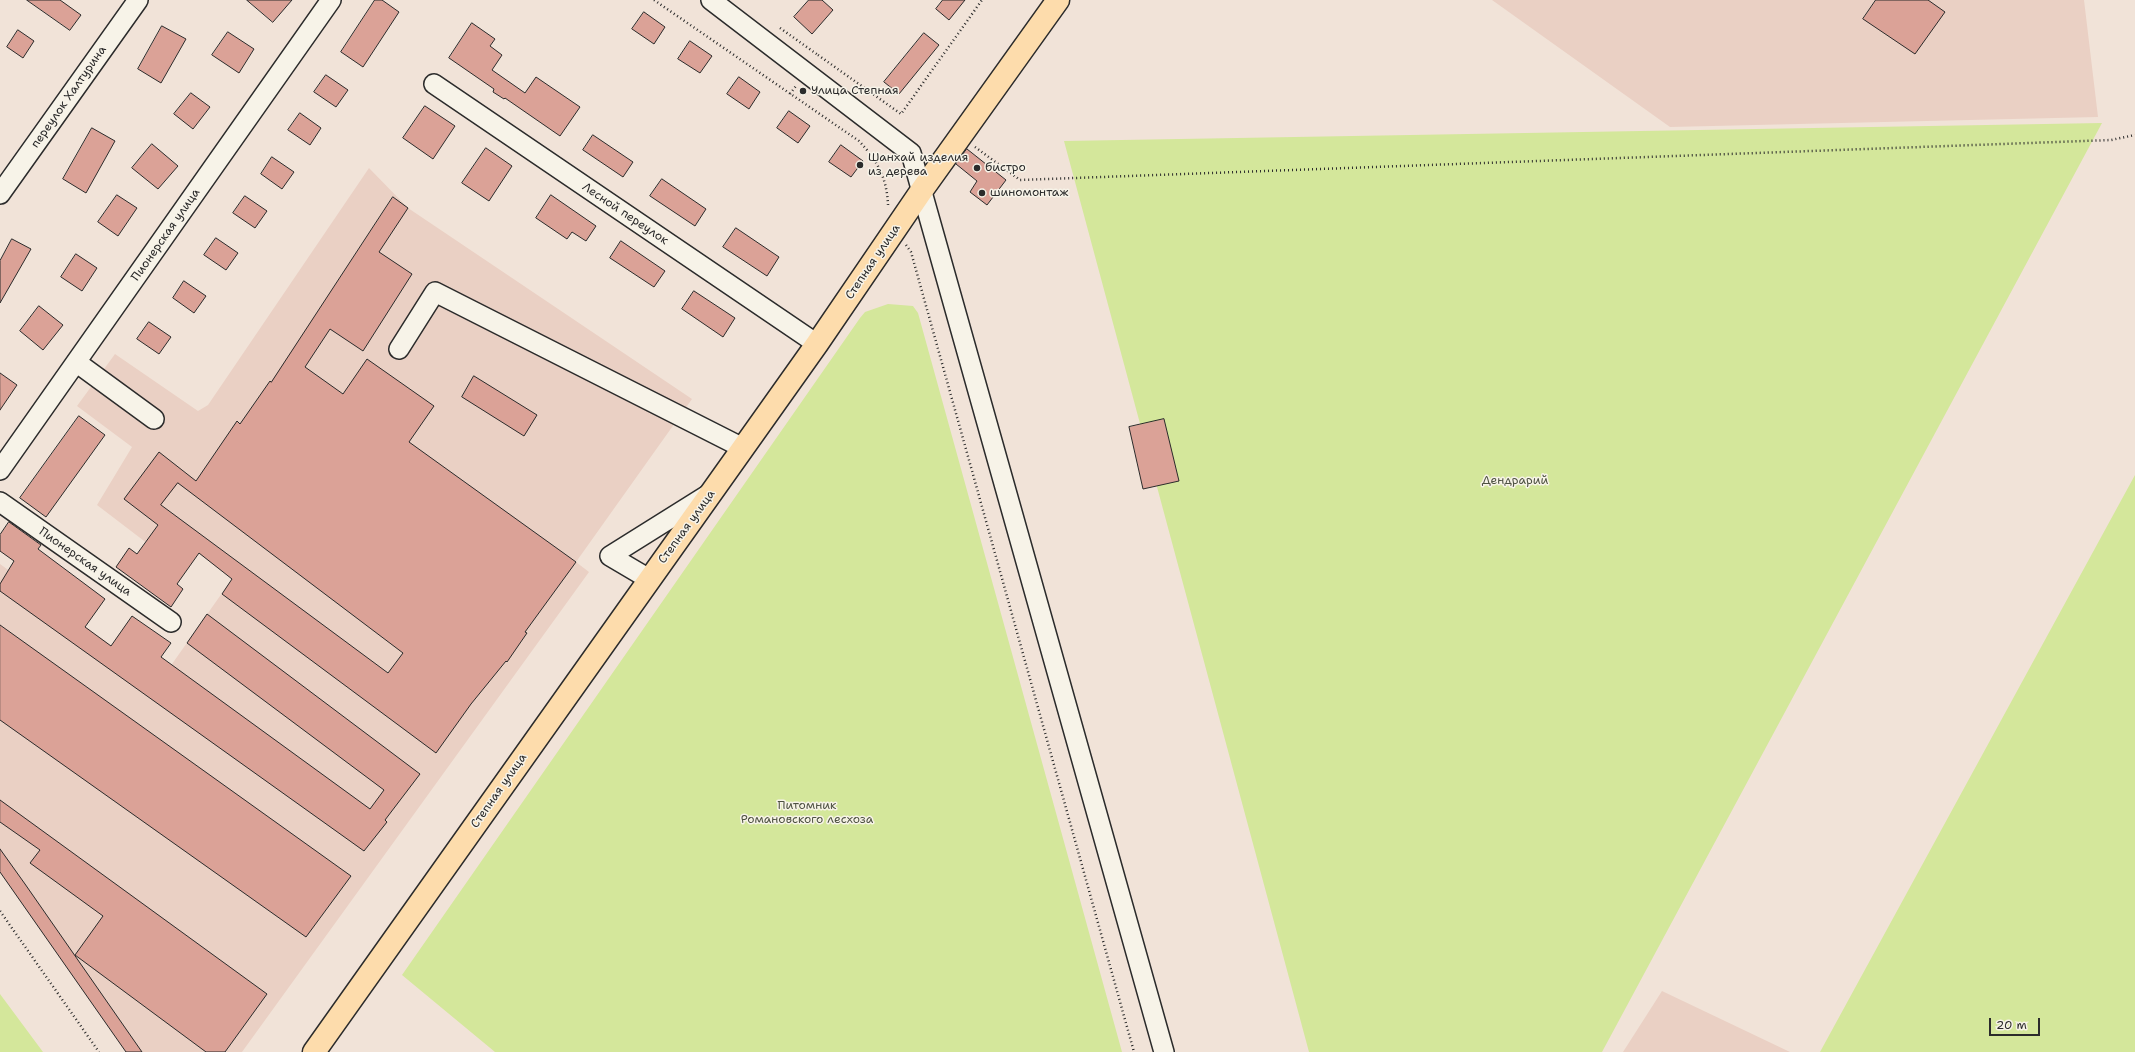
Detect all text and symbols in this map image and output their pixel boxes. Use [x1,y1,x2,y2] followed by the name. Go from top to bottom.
[28,43,110,151] street label: переулок Халтурина
[811,84,899,98] place label: Улица Степная
[798,86,808,96] marker: Улица Степная
[868,151,968,179] place label: Шанхай изделия из дерева
[855,160,865,170] marker: Шанхай изделия из дерева
[985,161,1026,175] place label: бистро
[972,163,982,173] marker: бистро
[579,180,671,248] street label: Лесной переулок
[129,186,203,284] street label: Пионерская улица
[990,186,1068,200] place label: шиномонтаж
[977,188,987,198] marker: шиномонтаж
[843,222,903,302] street label: Степная улица
[1482,474,1548,488] park label: Дендрарий
[655,487,719,567] street label: Степная улица
[36,525,134,599] street label: Пионерская улица
[468,751,530,831] street label: Степная улица
[741,799,873,827] park label: Питомник Романовского лесхоза
[1991,1010,2042,1036] scale bar
[1996,1017,2027,1033] text: 20 m

